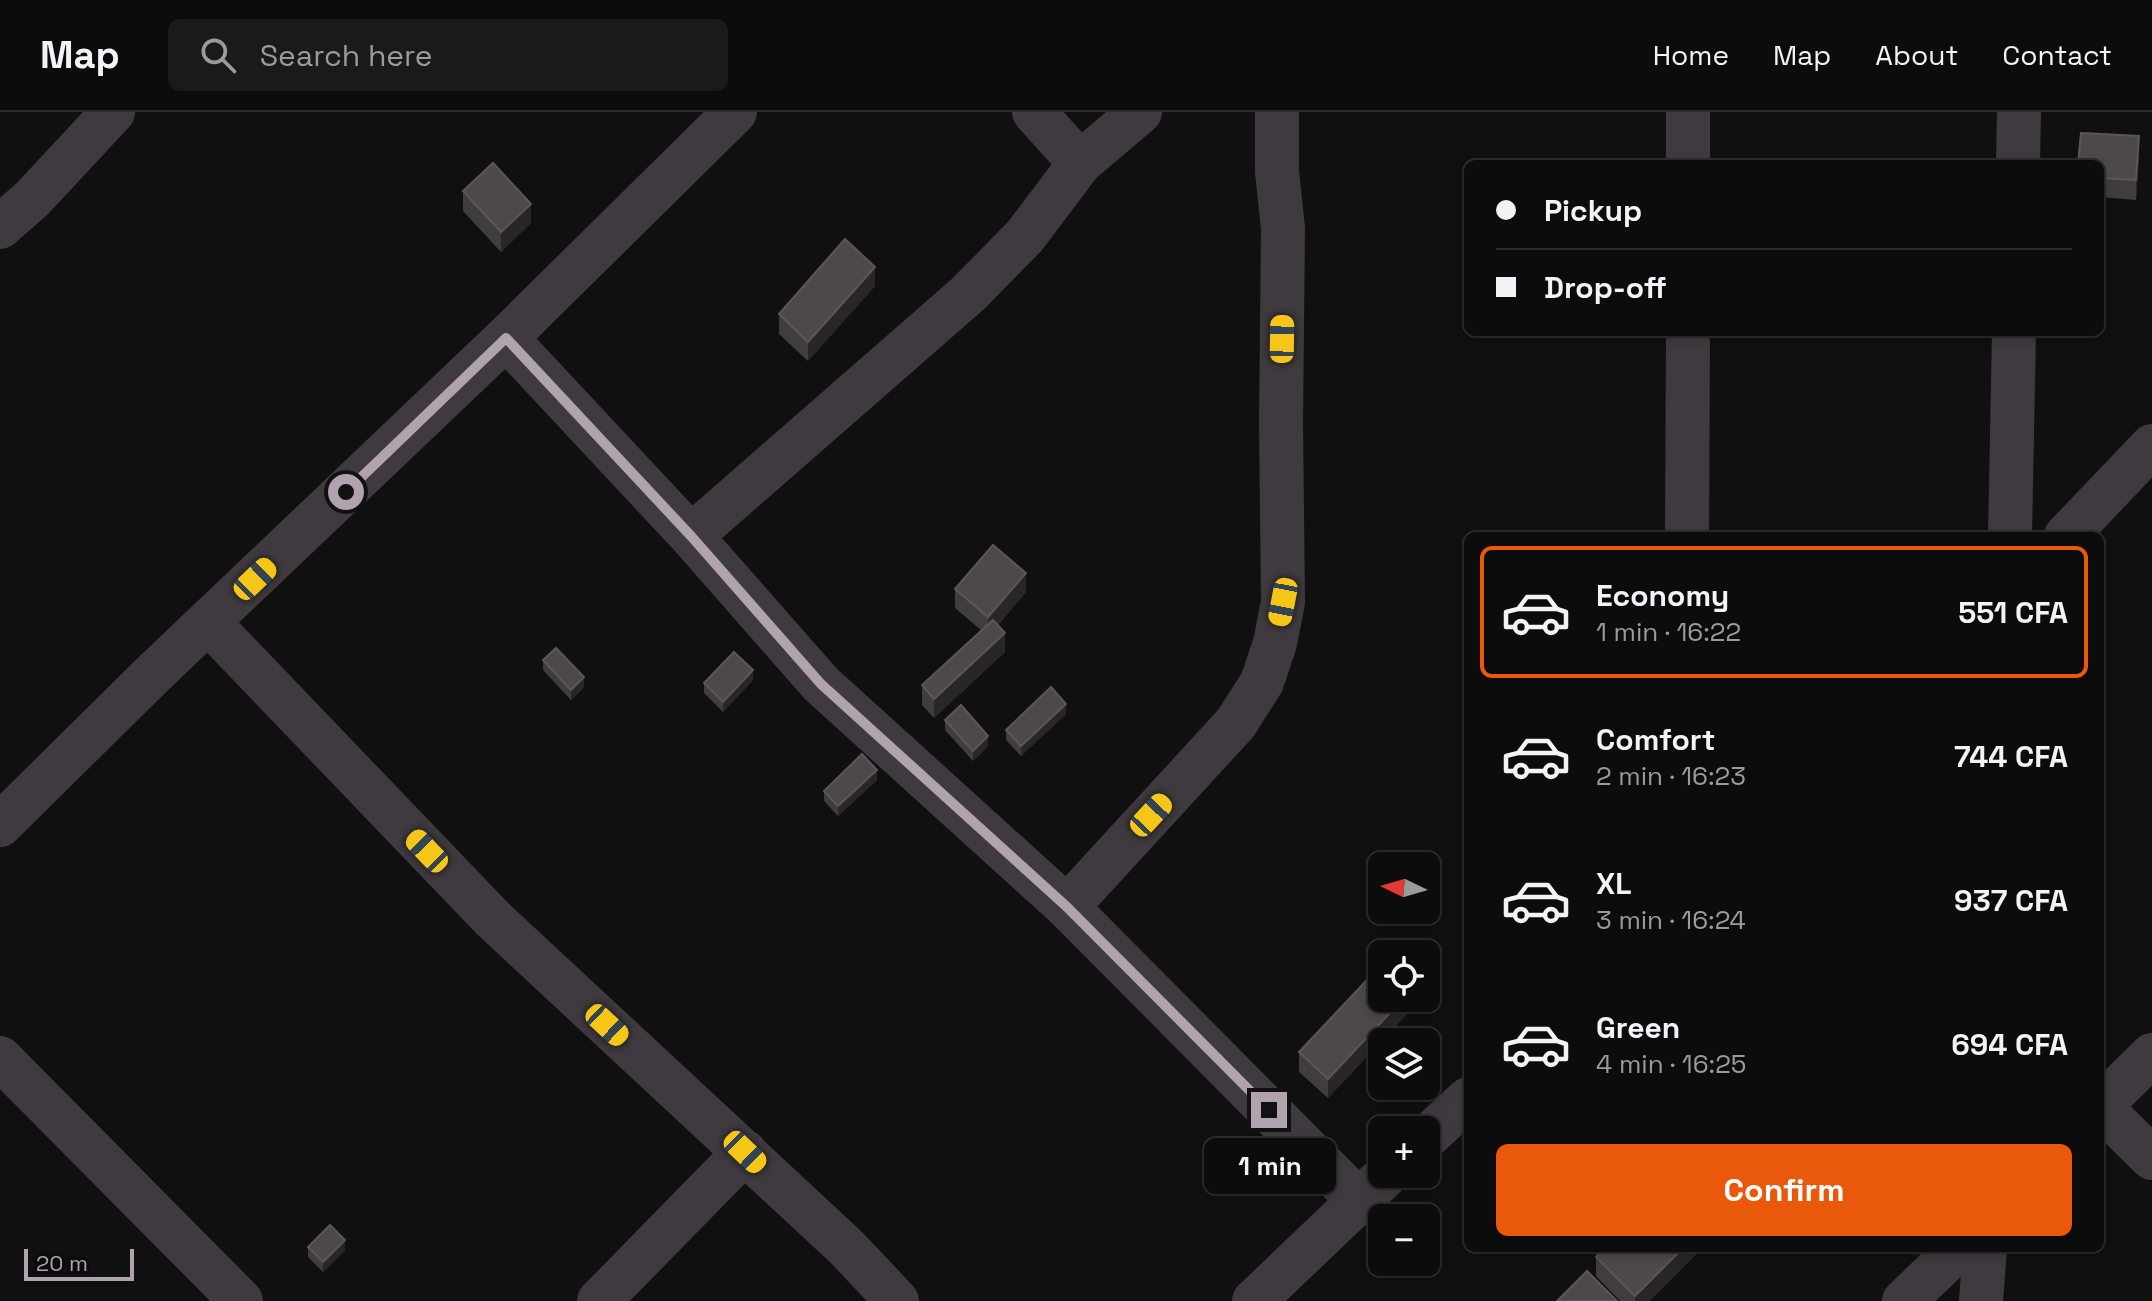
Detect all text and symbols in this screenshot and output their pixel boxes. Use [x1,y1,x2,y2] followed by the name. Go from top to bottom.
[168,19,728,91] search box
[40,31,120,79] text: Map
[196,33,240,77] icon: search
[260,36,433,75] text: Search here
[1653,37,1729,73] text: Home
[1773,37,1831,73] text: Map
[1875,37,1958,73] text: About
[2002,37,2112,73] text: Contact
[1544,191,1642,230] text: Pickup
[1544,268,1667,307] text: Drop-off
[1270,315,1294,363] car
[328,474,364,510] route start
[229,554,281,604] car
[1267,576,1299,628] car
[1500,576,1572,648] icon: car
[1596,576,1729,615] text: Economy
[1958,593,2068,632] text: 551 CFA
[1596,615,1741,649] text: 1 min · 16:22
[1500,720,1572,792] icon: car
[1596,720,1715,759] text: Comfort
[1954,737,2068,776] text: 744 CFA
[1596,759,1746,793] text: 2 min · 16:23
[1126,789,1176,841] car
[402,825,452,877] car
[1368,852,1440,924] north arrow
[1368,852,1440,1276] map controls
[1500,864,1572,936] icon: car
[1596,864,1632,903] text: XL
[1954,881,2068,920] text: 937 CFA
[1596,903,1746,937] text: 3 min · 16:24
[1368,940,1440,1012] button: locate
[581,1000,633,1050] car
[1500,1008,1572,1080] icon: car
[1596,1008,1680,1047] text: Green
[1951,1025,2068,1064] text: 694 CFA
[1368,1028,1440,1100] button: layers
[1596,1047,1746,1081] text: 4 min · 16:25
[1251,1092,1287,1128] route end
[1368,1116,1440,1188] button: +
[719,1127,771,1177] car
[1203,1138,1335,1194] callout: 1 min
[1496,1144,2072,1236] button: Confirm
[1238,1149,1302,1183] text: 1 min
[1368,1204,1440,1276] button: −
[24,1245,134,1281] scale bar
[36,1249,88,1277] text: 20 m

